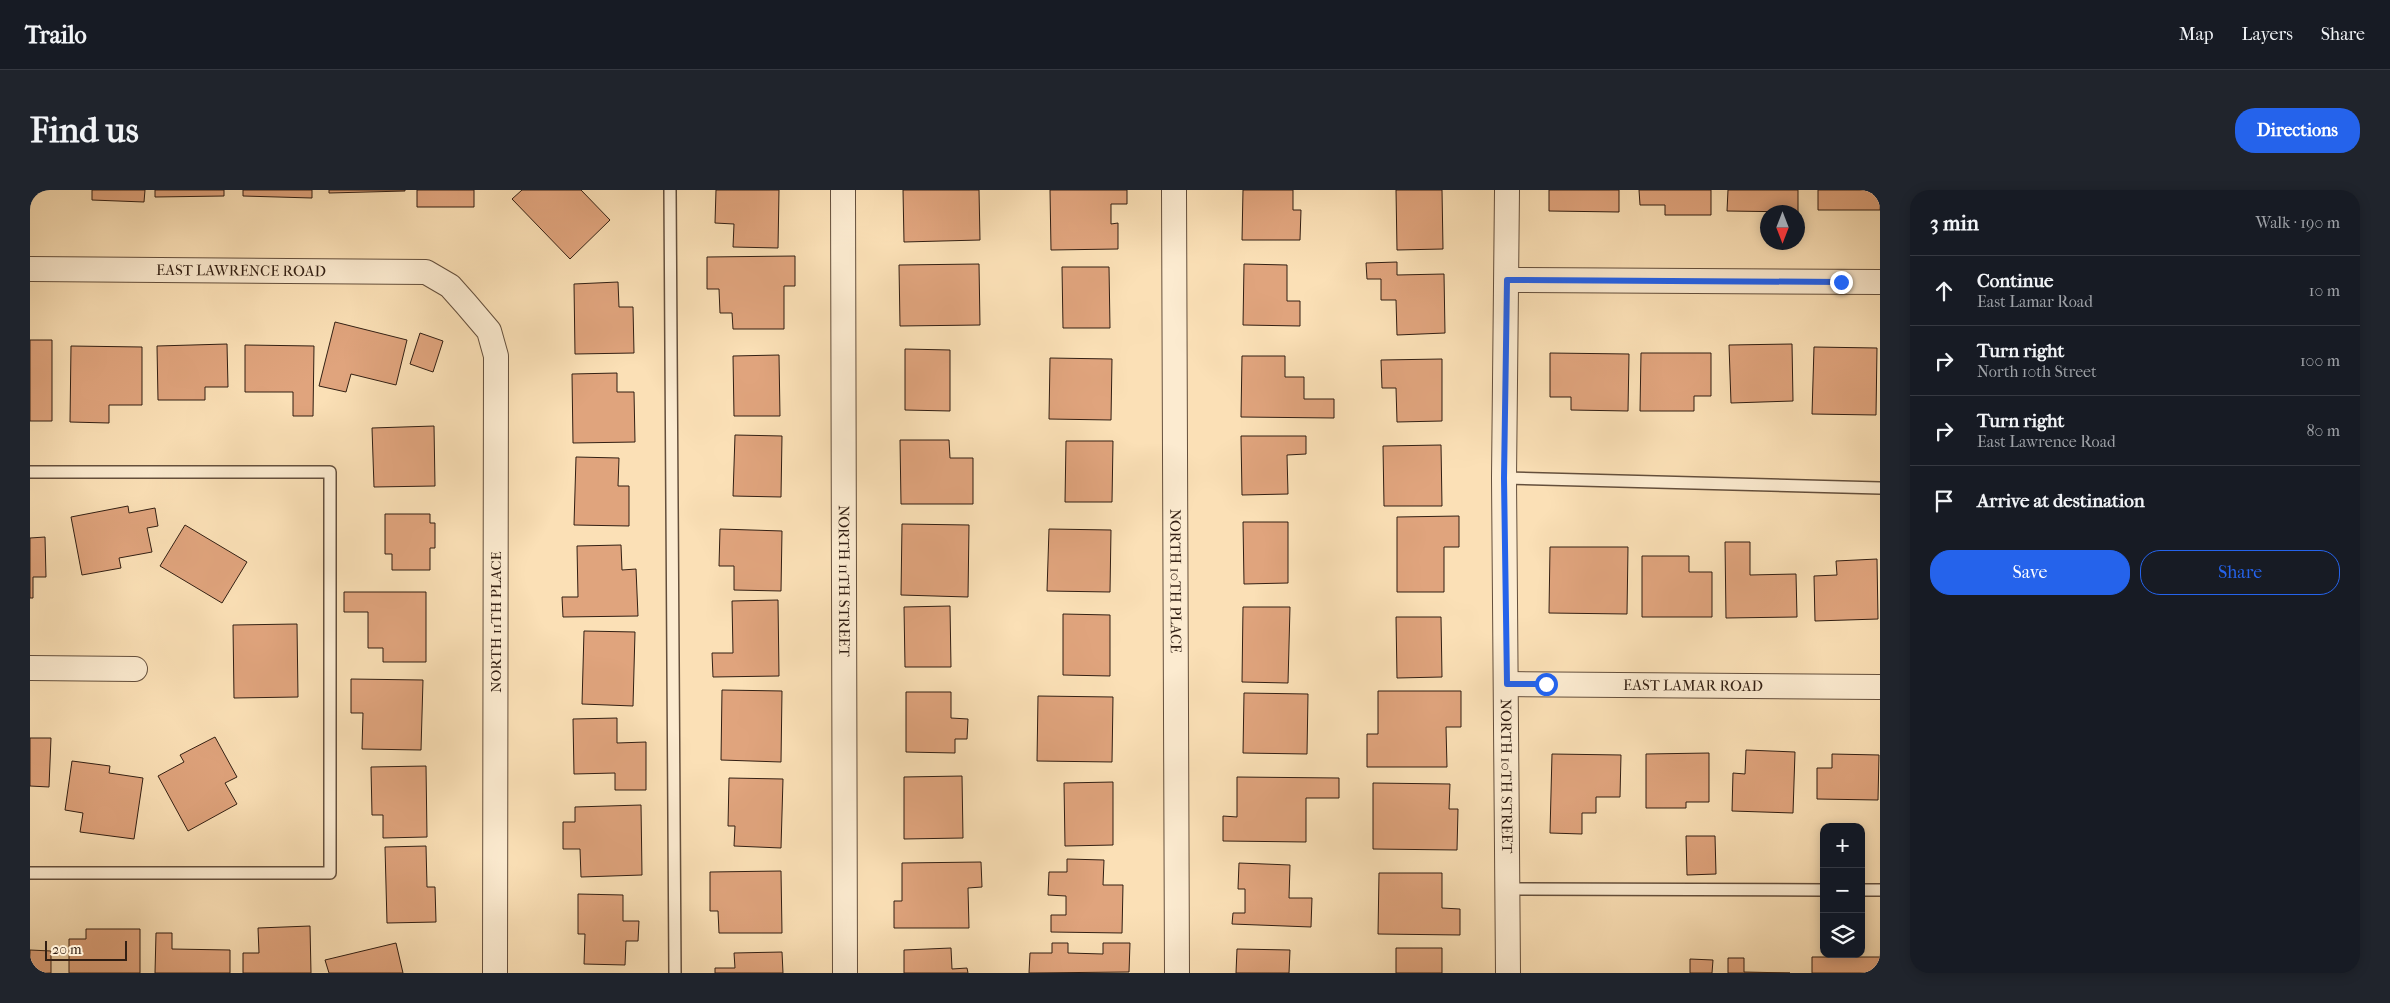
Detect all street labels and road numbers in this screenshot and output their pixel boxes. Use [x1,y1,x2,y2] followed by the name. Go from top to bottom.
[156,261,326,280] street label: EAST LAWRENCE ROAD
[835,505,853,658] street label: NORTH 11TH STREET
[1166,509,1185,653] street label: NORTH 10TH PLACE
[487,551,505,693] street label: NORTH 11TH PLACE
[1623,676,1763,695] street label: EAST LAMAR ROAD
[1497,699,1516,854] street label: NORTH 10TH STREET

